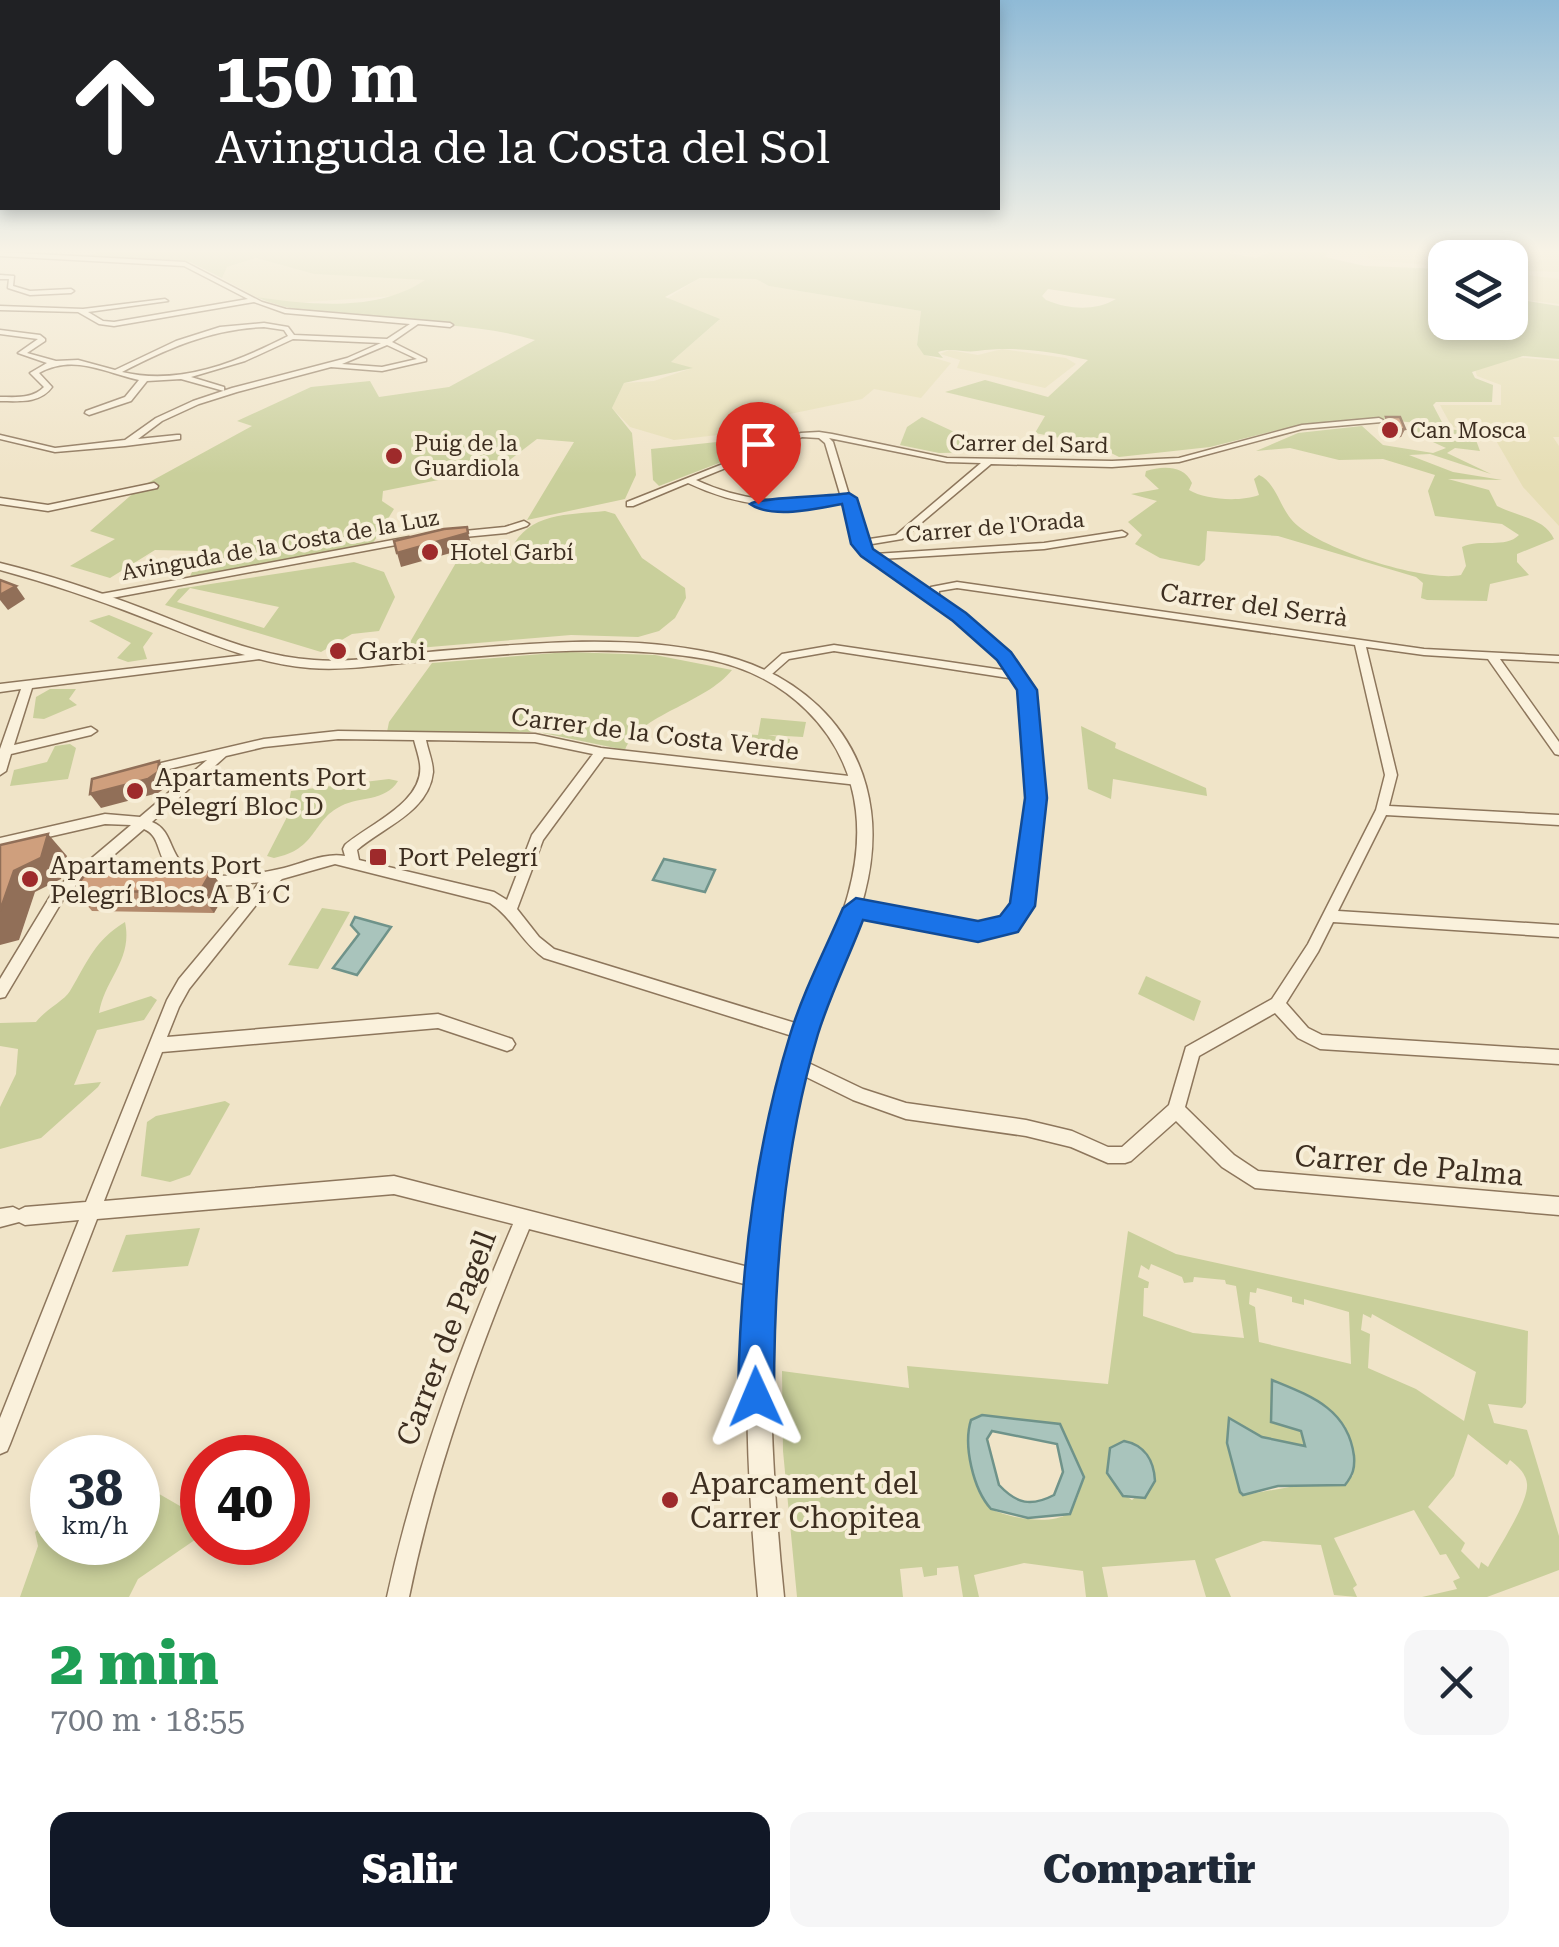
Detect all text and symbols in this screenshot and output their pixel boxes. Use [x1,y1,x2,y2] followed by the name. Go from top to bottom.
[215,37,418,119] text: 150 m
[50,40,180,170] icon: ahead
[215,121,830,174] text: Avinguda de la Costa del Sol
[1428,240,1528,340] map controls
[1428,240,1528,340] button: layers
[716,402,801,505] pin
[731,417,786,472] icon: arrive
[1410,418,1526,443] place label: Can Mosca
[1379,419,1401,441] marker: Can Mosca
[949,430,1109,458] street label: Carrer del Sard
[414,431,520,481] place label: Puig de la Guardiola
[383,445,405,467] marker: Puig de la Guardiola
[119,505,441,585] street label: Avinguda de la Costa de la Luz
[905,507,1085,547] street label: Carrer de l'Orada
[450,540,573,565] place label: Hotel Garbí
[419,541,441,563] marker: Hotel Garbí
[1158,577,1350,633] street label: Carrer del Serrà
[358,637,426,666] place label: Garbi
[327,640,349,662] marker: Garbi
[509,702,801,766] street label: Carrer de la Costa Verde
[155,763,366,821] place label: Apartaments Port Pelegrí Bloc D
[124,780,146,802] marker: Apartaments Port Pelegrí Bloc D
[398,843,538,872] place label: Port Pelegrí
[367,846,389,868] marker: Port Pelegrí
[50,851,290,909] place label: Apartaments Port Pelegrí Blocs A B i C
[19,868,41,890] marker: Apartaments Port Pelegrí Blocs A B i C
[1293,1138,1525,1192] street label: Carrer de Palma
[389,1226,503,1450] street label: Carrer de Pagell
[704,1345,808,1449] position arrow
[180,1435,310,1565] speed limit sign: 40
[67,1459,123,1517] text: 38
[690,1466,921,1535] place label: Aparcament del Carrer Chopitea
[659,1489,681,1511] marker: Aparcament del Carrer Chopitea
[62,1511,128,1540] text: km/h
[50,1628,219,1699] text: 2 min
[1404,1630,1509,1735] button: close
[50,1701,245,1739] text: 700 m · 18:55
[50,1812,770,1927] button: Salir
[790,1812,1509,1927] button: Compartir

